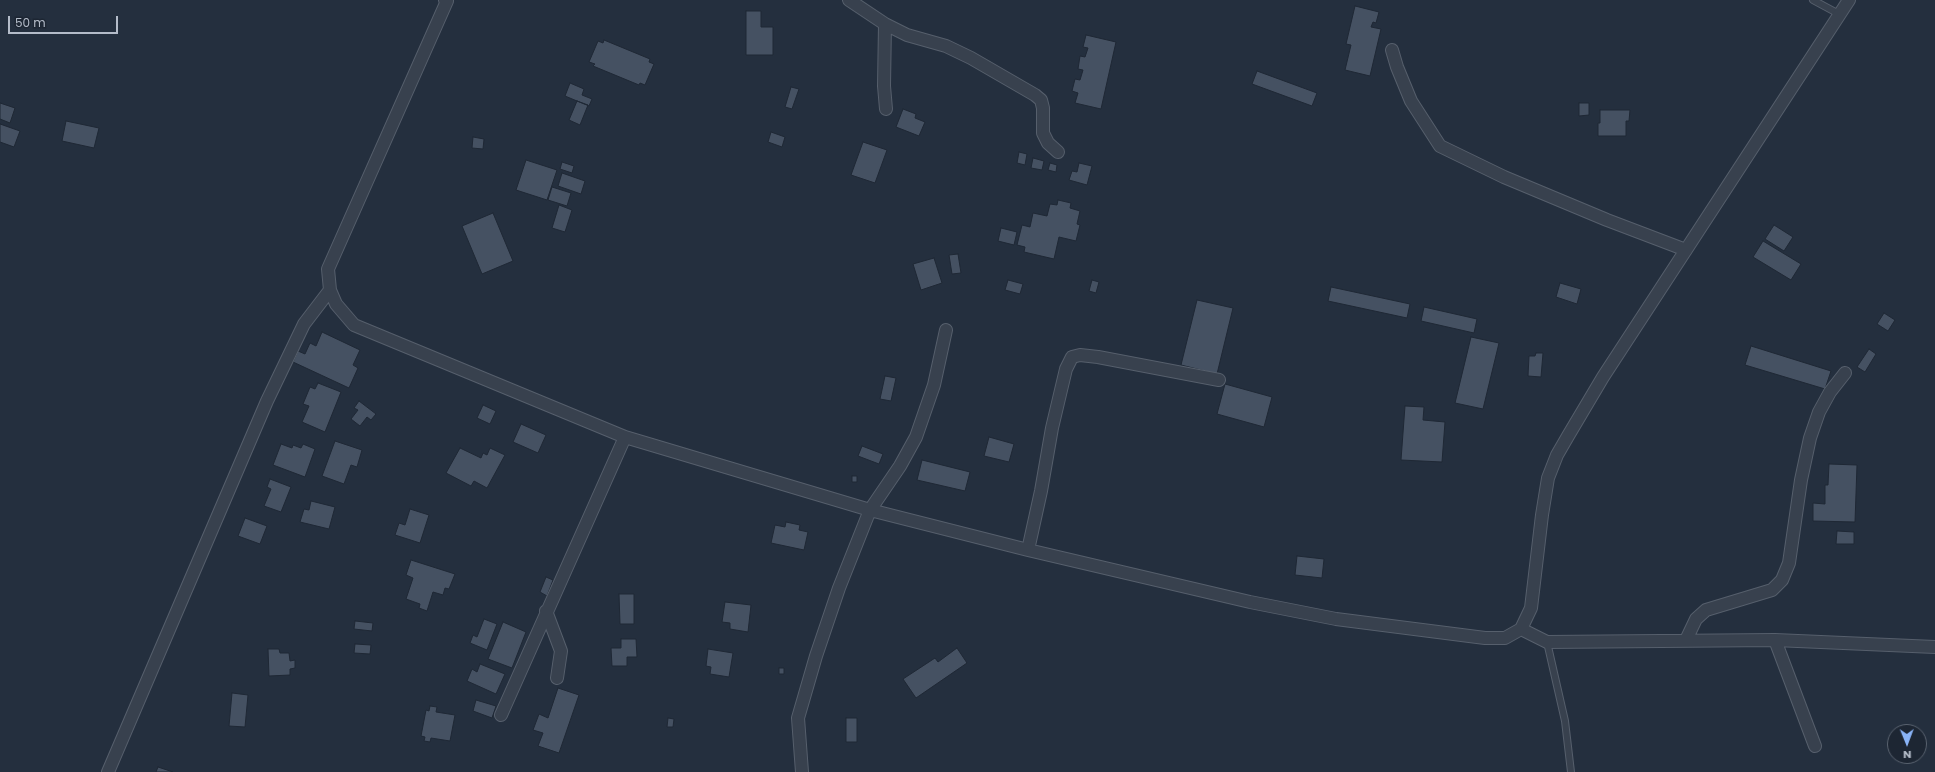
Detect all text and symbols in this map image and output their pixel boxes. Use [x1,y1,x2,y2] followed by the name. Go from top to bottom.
[10,8,120,34] scale bar
[15,14,46,31] text: 50 m
[1887,724,1927,764] north arrow
[1903,747,1911,763] text: N

